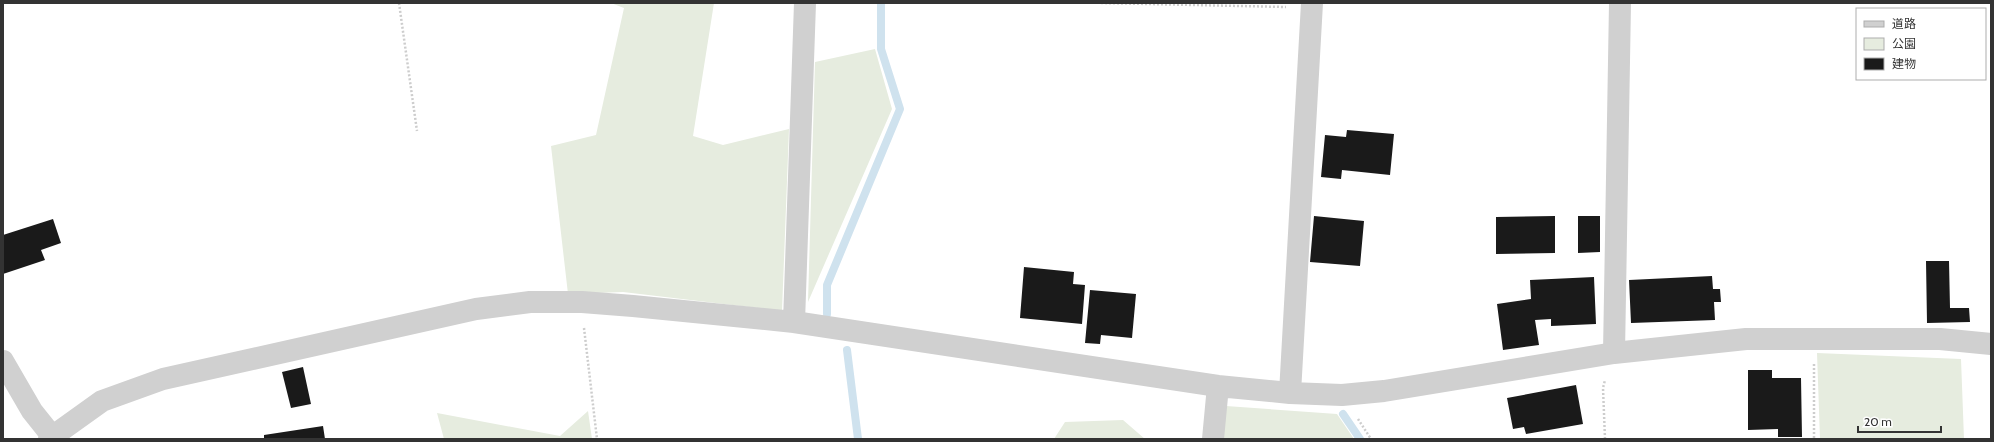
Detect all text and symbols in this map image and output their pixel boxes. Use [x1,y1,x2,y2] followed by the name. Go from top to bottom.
[1856,8,1986,80] legend
[1892,16,1916,31] text: 道路
[1892,36,1916,51] text: 公園
[1892,56,1916,71] text: 建物
[1858,408,1941,434] scale bar
[1864,414,1892,429] text: 20 m

